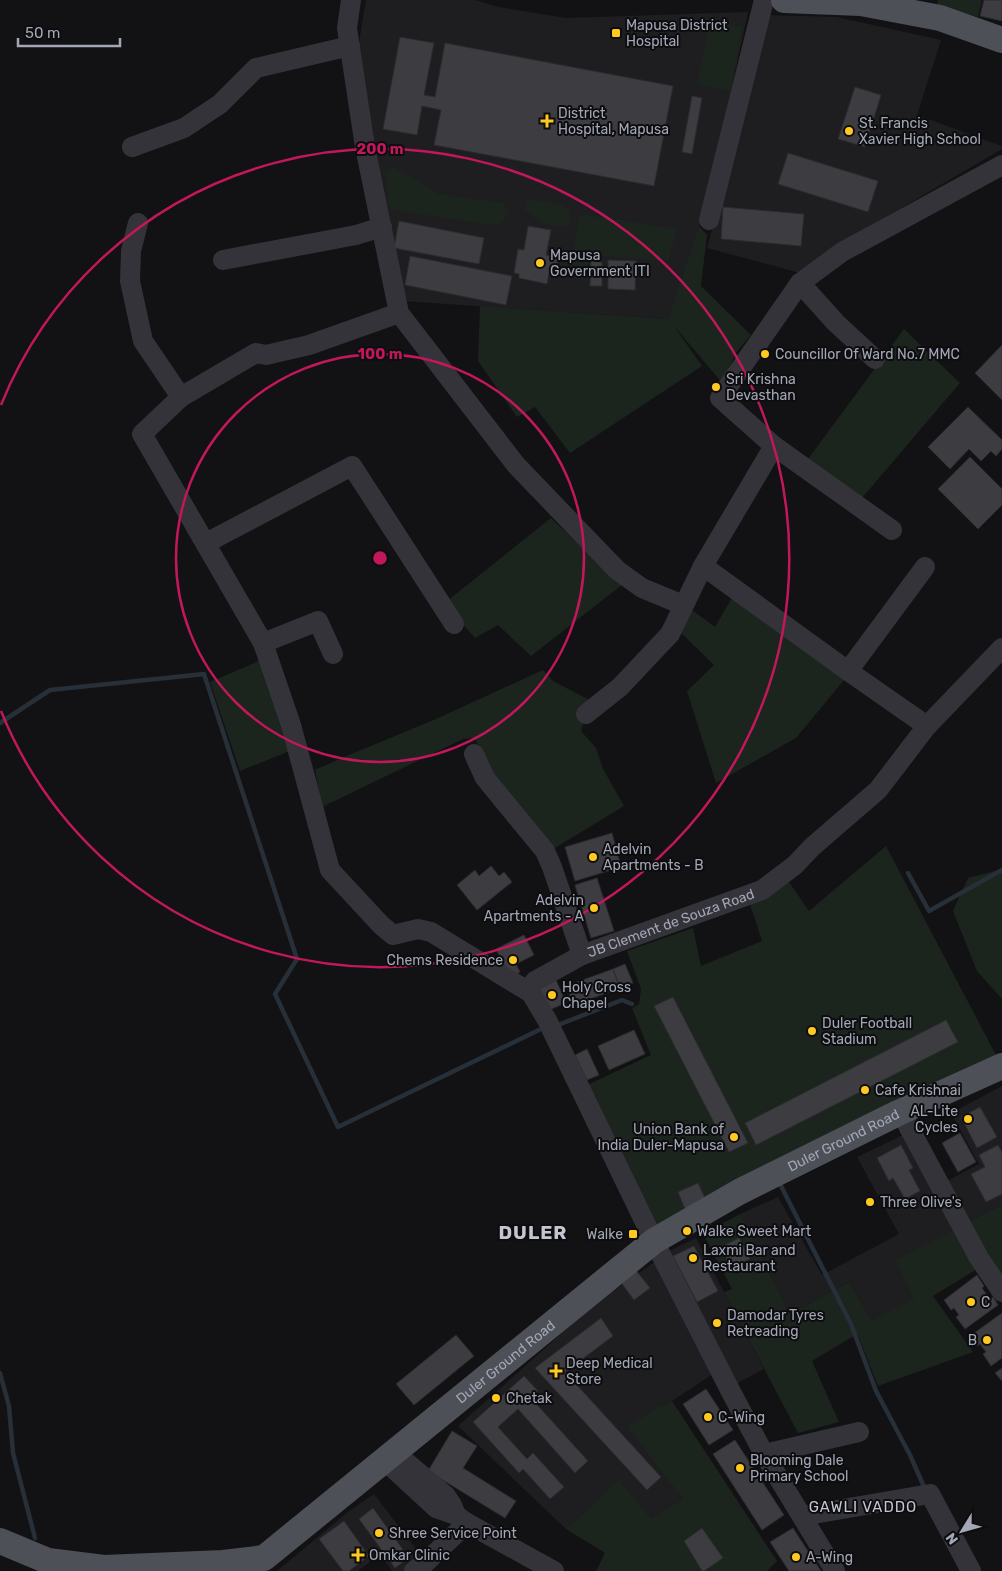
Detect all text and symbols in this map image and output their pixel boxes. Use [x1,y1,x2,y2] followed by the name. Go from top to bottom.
[18,15,120,47] scale bar
[626,17,728,50] place label: Mapusa District Hospital
[25,24,60,42] text: 50 m
[610,27,622,39] marker: Mapusa District Hospital
[558,105,669,138] place label: District Hospital, Mapusa
[540,114,554,128] marker: District Hospital, Mapusa
[859,115,981,148] place label: St. Francis Xavier High School
[843,125,855,137] marker: St. Francis Xavier High School
[356,140,404,158] text: 200 m
[550,247,650,280] place label: Mapusa Government ITI
[534,257,546,269] marker: Mapusa Government ITI
[358,345,402,363] text: 100 m
[775,346,960,363] place label: Councillor Of Ward No.7 MMC
[759,348,771,360] marker: Councillor Of Ward No.7 MMC
[726,371,796,404] place label: Sri Krishna Devasthan
[710,381,722,393] marker: Sri Krishna Devasthan
[371,549,389,567] centre of rings
[603,841,704,874] place label: Adelvin Apartments - B
[587,851,599,863] marker: Adelvin Apartments - B
[585,885,757,961] street label: JB Clement de Souza Road
[484,892,585,925] place label: Adelvin Apartments - A
[588,902,600,914] marker: Adelvin Apartments - A
[387,952,503,969] place label: Chems Residence
[507,954,519,966] marker: Chems Residence
[562,979,631,1012] place label: Holy Cross Chapel
[546,989,558,1001] marker: Holy Cross Chapel
[822,1015,912,1048] place label: Duler Football Stadium
[806,1025,818,1037] marker: Duler Football Stadium
[875,1082,961,1099] place label: Cafe Krishnai
[859,1084,871,1096] marker: Cafe Krishnai
[910,1103,958,1136] place label: AL-Lite Cycles
[785,1105,902,1175] street label: Duler Ground Road
[962,1113,974,1125] marker: AL-Lite Cycles
[598,1121,725,1154] place label: Union Bank of India Duler-Mapusa
[728,1131,740,1143] marker: Union Bank of India Duler-Mapusa
[880,1194,962,1211] place label: Three Olive's
[864,1196,876,1208] marker: Three Olive's
[499,1221,568,1244] district label: DULER
[697,1223,812,1240] place label: Walke Sweet Mart
[681,1225,693,1237] marker: Walke Sweet Mart
[586,1226,623,1243] place label: Walke
[627,1228,639,1240] marker: Walke
[703,1242,795,1275] place label: Laxmi Bar and Restaurant
[687,1252,699,1264] marker: Laxmi Bar and Restaurant
[981,1294,990,1311] place label: C
[965,1296,977,1308] marker: C
[727,1307,824,1340] place label: Damodar Tyres Retreading
[453,1317,558,1407] street label: Duler Ground Road
[711,1317,723,1329] marker: Damodar Tyres Retreading
[968,1332,977,1349] place label: B
[981,1334,993,1346] marker: B
[566,1355,653,1388] place label: Deep Medical Store
[550,1365,562,1377] marker: Deep Medical Store
[506,1390,553,1407] place label: Chetak
[490,1392,502,1404] marker: Chetak
[718,1409,765,1426] place label: C-Wing
[702,1411,714,1423] marker: C-Wing
[750,1452,848,1485] place label: Blooming Dale Primary School
[734,1462,746,1474] marker: Blooming Dale Primary School
[809,1498,917,1516] district label: GAWLI VADDO
[937,1506,987,1556] north arrow
[389,1525,517,1542] place label: Shree Service Point
[373,1527,385,1539] marker: Shree Service Point
[942,1529,962,1548] text: N
[369,1547,450,1564] place label: Omkar Clinic
[351,1548,365,1562] marker: Omkar Clinic
[806,1549,853,1566] place label: A-Wing
[790,1551,802,1563] marker: A-Wing

